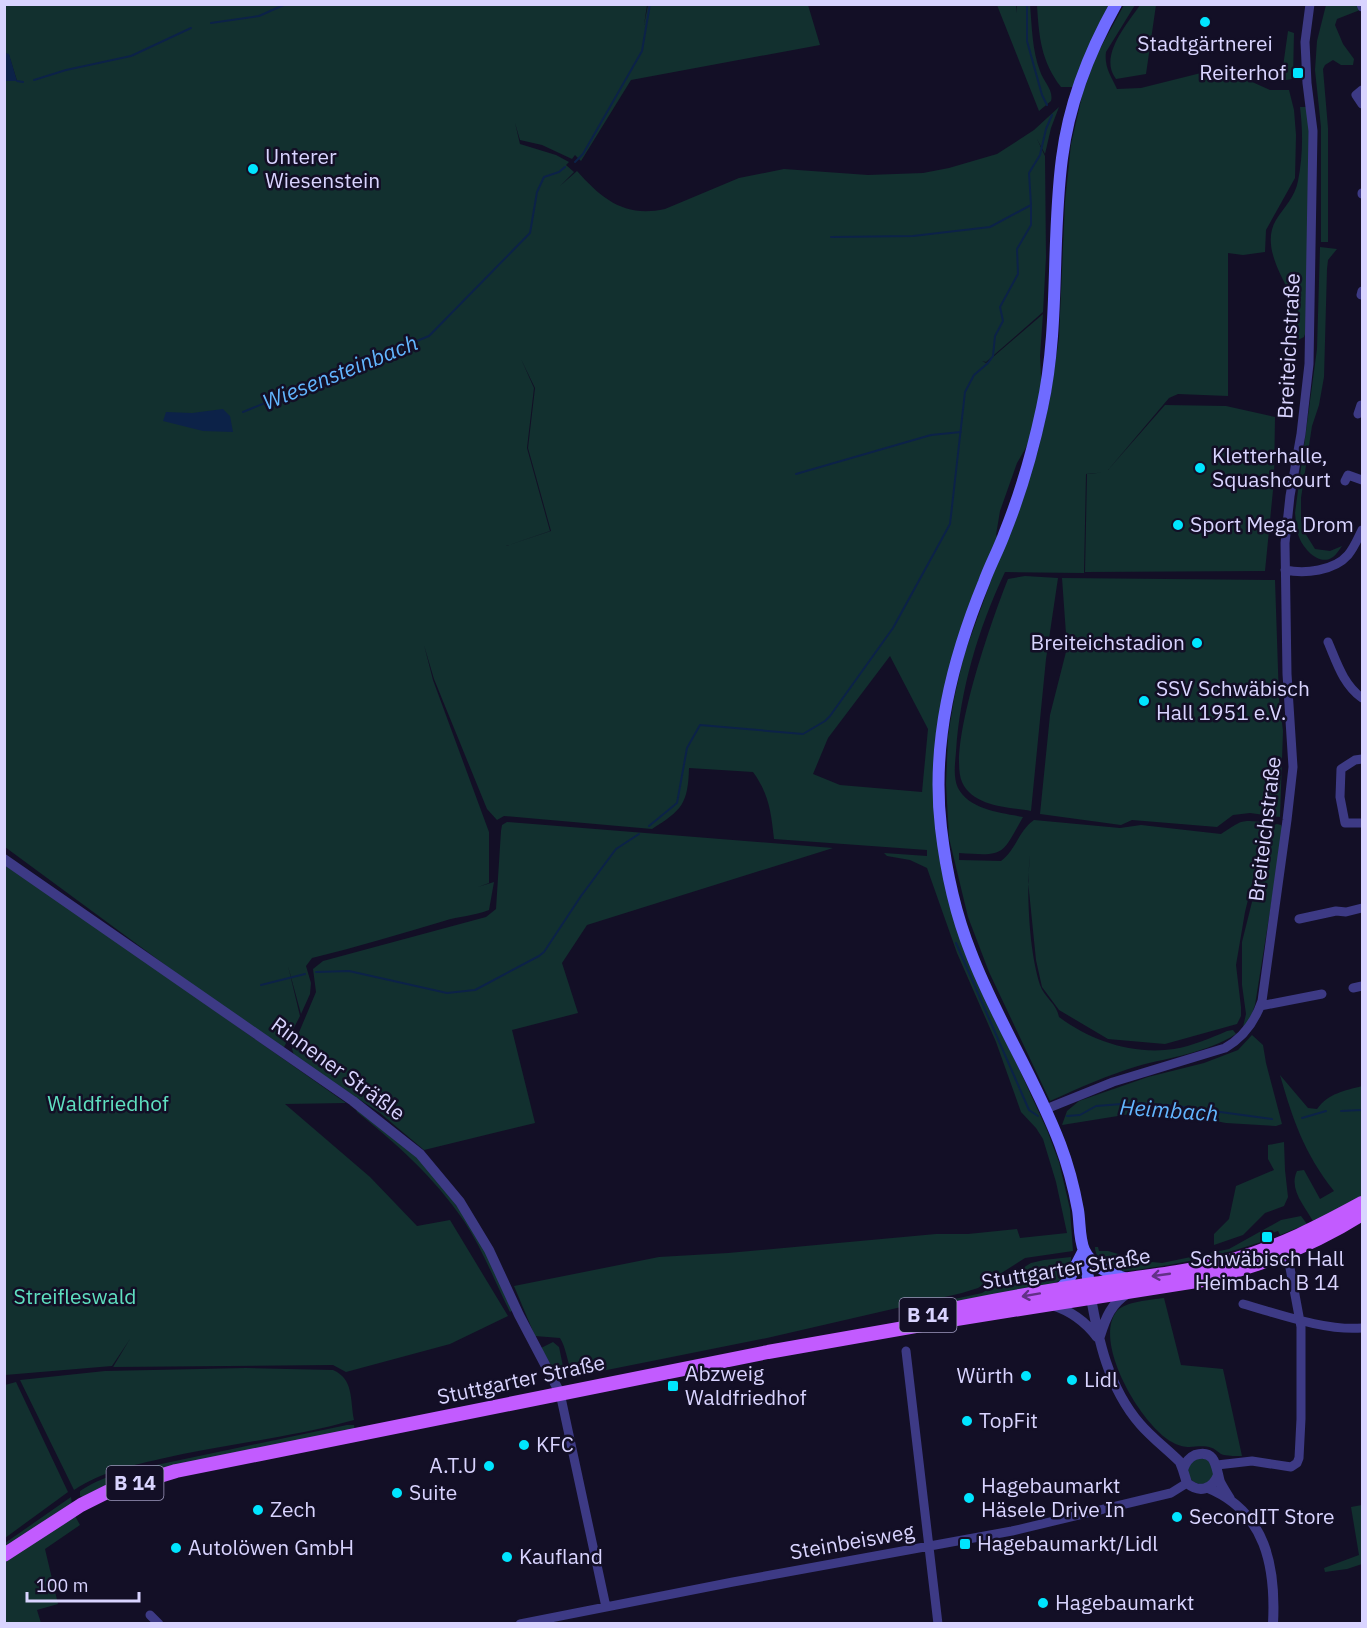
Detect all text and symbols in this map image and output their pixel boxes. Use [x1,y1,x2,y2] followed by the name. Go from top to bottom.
[1198,15,1212,29] marker: Stadtgärtnerei
[1137,29,1273,57] place label: Stadtgärtnerei
[1199,58,1286,86] place label: Reiterhof
[1291,66,1305,80] marker: Reiterhof
[265,142,380,194] place label: Unterer Wiesenstein
[246,162,260,176] marker: Unterer Wiesenstein
[1270,272,1306,420] street label: Breiteichstraße
[258,327,422,416] water label: Wiesensteinbach
[1212,441,1331,493] place label: Kletterhalle, Squashcourt
[1193,461,1207,475] marker: Kletterhalle, Squashcourt
[1190,510,1354,538] place label: Sport Mega Drom
[1171,518,1185,532] marker: Sport Mega Drom
[1031,628,1185,656] place label: Breiteichstadion
[1190,636,1204,650] marker: Breiteichstadion
[1156,674,1310,726] place label: SSV Schwäbisch Hall 1951 e.V.
[1137,694,1151,708] marker: SSV Schwäbisch Hall 1951 e.V.
[1241,755,1287,903] street label: Breiteichstraße
[266,1010,411,1126] street label: Rinnener Sträßle
[47,1089,169,1117] park label: Waldfriedhof
[1118,1092,1220,1127] water label: Heimbach
[1260,1230,1274,1244] marker: Schwäbisch Hall Heimbach B 14
[979,1241,1152,1295] street label: Stuttgarter Straße
[1190,1244,1344,1296] place label: Schwäbisch Hall Heimbach B 14
[1151,1269,1171,1280] one-way arrow
[13,1282,137,1310] park label: Streifleswald
[1021,1289,1041,1300] one-way arrow
[900,1298,956,1332] road number: B 14
[434,1348,607,1410] street label: Stuttgarter Straße
[685,1359,807,1411] place label: Abzweig Waldfriedhof
[956,1361,1014,1389] place label: Würth
[1084,1365,1118,1393] place label: Lidl
[1019,1369,1033,1383] marker: Würth
[1065,1373,1079,1387] marker: Lidl
[666,1379,680,1393] marker: Abzweig Waldfriedhof
[979,1406,1038,1434] place label: TopFit
[960,1414,974,1428] marker: TopFit
[536,1430,574,1458] place label: KFC
[517,1438,531,1452] marker: KFC
[429,1451,477,1479] place label: A.T.U
[482,1459,496,1473] marker: A.T.U
[106,1466,164,1500] road number: B 14
[981,1471,1125,1523] place label: Hagebaumarkt Häsele Drive In
[409,1478,457,1506] place label: Suite
[390,1486,404,1500] marker: Suite
[962,1491,976,1505] marker: Hagebaumarkt Häsele Drive In
[270,1495,316,1523] place label: Zech
[1189,1502,1335,1530] place label: SecondIT Store
[251,1503,265,1517] marker: Zech
[1170,1510,1184,1524] marker: SecondIT Store
[787,1516,916,1566] street label: Steinbeisweg
[977,1529,1158,1557] place label: Hagebaumarkt/Lidl
[188,1533,354,1561] place label: Autolöwen GmbH
[958,1537,972,1551] marker: Hagebaumarkt/Lidl
[169,1541,183,1555] marker: Autolöwen GmbH
[519,1542,603,1570] place label: Kaufland
[500,1550,514,1564] marker: Kaufland
[27,1565,140,1603] scale bar
[36,1574,88,1597] text: 100 m
[1055,1588,1194,1616] place label: Hagebaumarkt
[1036,1596,1050,1610] marker: Hagebaumarkt

